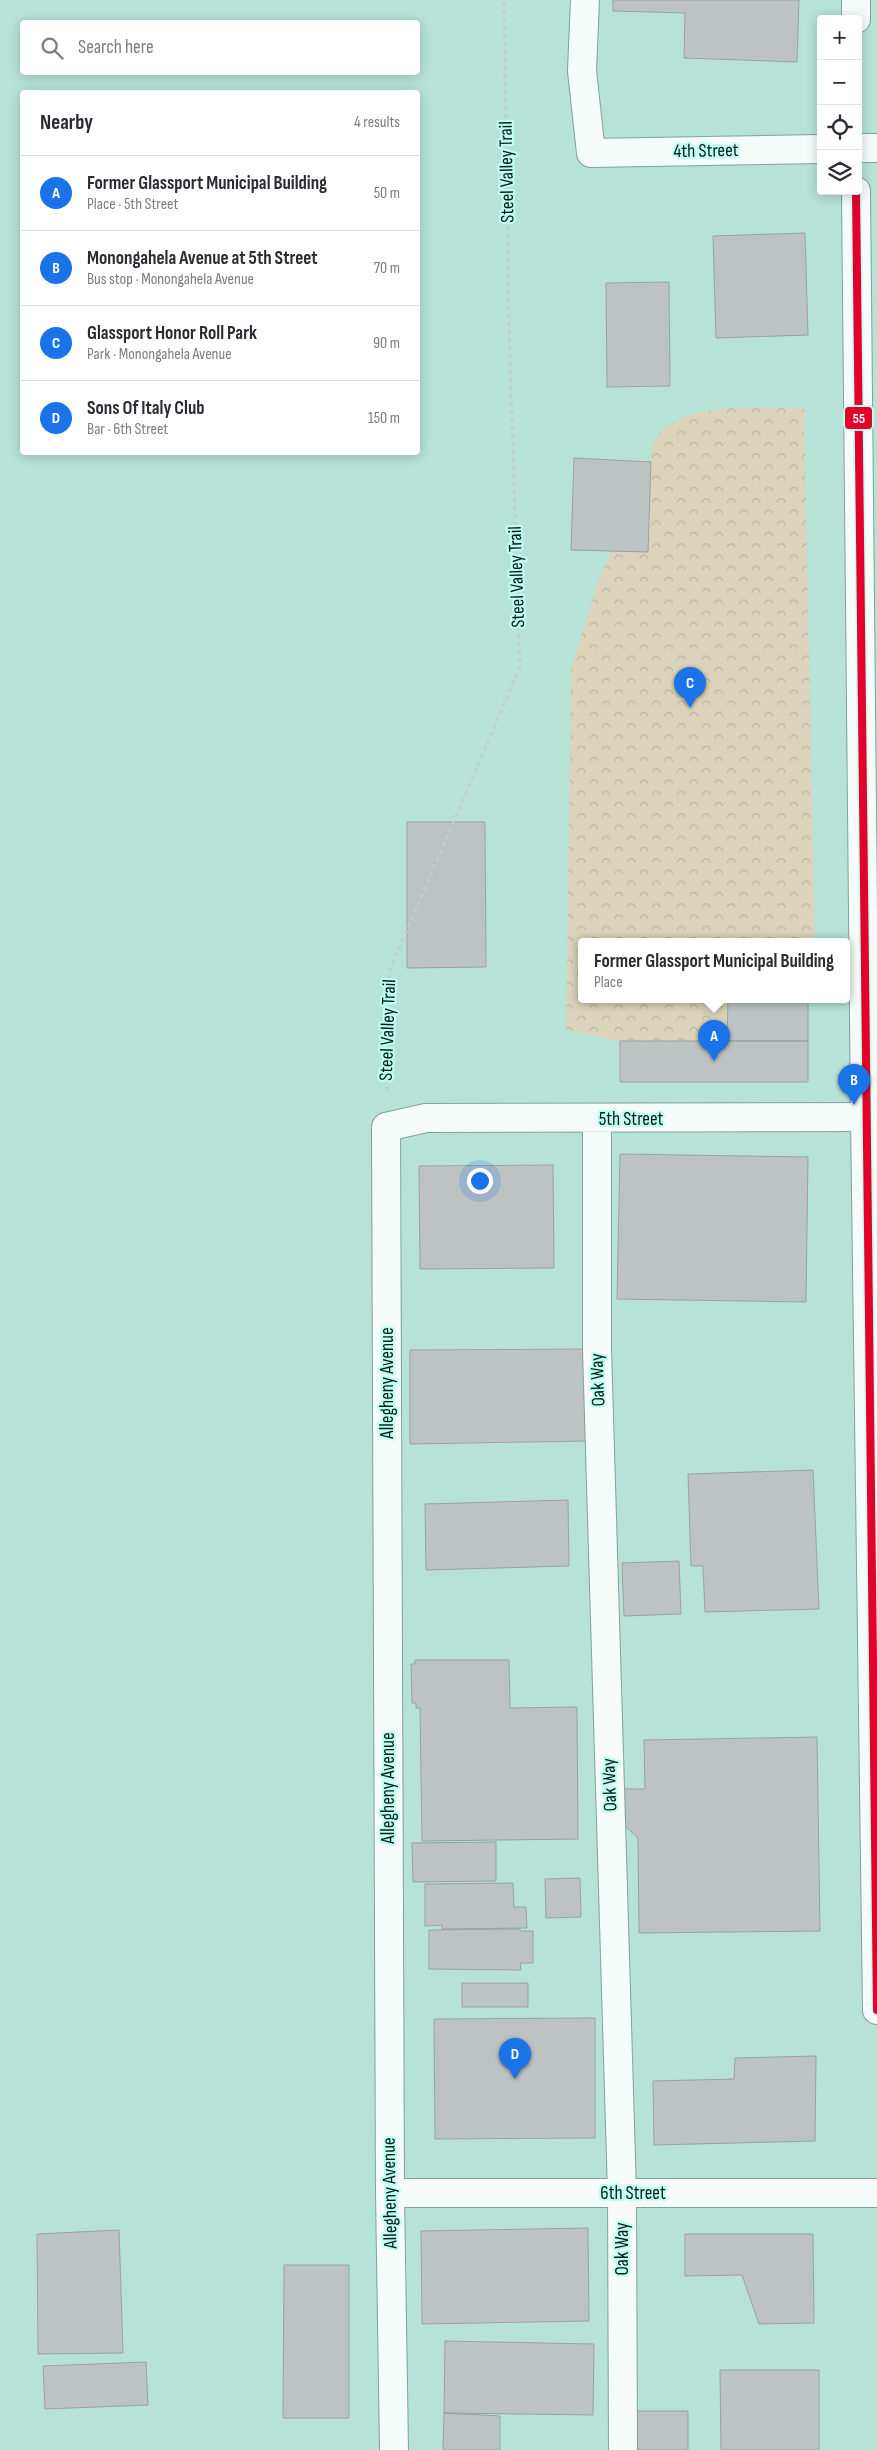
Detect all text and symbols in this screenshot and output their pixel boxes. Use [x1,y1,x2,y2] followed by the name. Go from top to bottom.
[817,15,862,195] map controls
[817,15,862,60] button: +
[20,20,420,75] search box
[38,34,66,62] icon: search
[78,36,154,59] text: Search here
[817,60,862,105] button: −
[817,105,862,150] button: locate
[40,110,93,135] text: Nearby
[354,113,400,132] text: 4 results
[495,121,519,223] street label: Steel Valley Trail
[673,139,739,163] street label: 4th Street
[817,150,862,195] button: layers
[87,172,327,195] text: Former Glassport Municipal Building
[52,184,60,203] text: A
[374,184,400,203] text: 50 m
[87,195,178,214] text: Place · 5th Street
[87,247,318,270] text: Monongahela Avenue at 5th Street
[52,259,60,278] text: B
[374,259,400,278] text: 70 m
[87,270,254,289] text: Bus stop · Monongahela Avenue
[87,322,257,345] text: Glassport Honor Roll Park
[52,334,60,353] text: C
[373,334,400,353] text: 90 m
[87,345,232,364] text: Park · Monongahela Avenue
[87,397,204,420] text: Sons Of Italy Club
[844,406,873,430] line badge: 55
[52,409,60,428] text: D
[368,409,400,428] text: 150 m
[853,410,865,427] text: 55
[87,420,168,439] text: Bar · 6th Street
[504,526,530,628] street label: Steel Valley Trail
[674,667,706,708] pin: C
[578,938,850,1003] popup
[594,950,834,973] text: Former Glassport Municipal Building
[594,973,623,992] text: Place
[375,979,401,1081] street label: Steel Valley Trail
[698,1020,730,1061] pin: A
[838,1064,870,1105] pin: B
[599,1108,664,1131] street label: 5th Street
[467,1168,493,1194] your location
[376,1327,399,1440] street label: Allegheny Avenue
[586,1352,610,1407] street label: Oak Way
[377,1732,400,1845] street label: Allegheny Avenue
[598,1757,622,1812] street label: Oak Way
[499,2038,531,2079] pin: D
[378,2137,402,2250] street label: Allegheny Avenue
[600,2182,666,2205] street label: 6th Street
[611,2222,634,2276] street label: Oak Way

